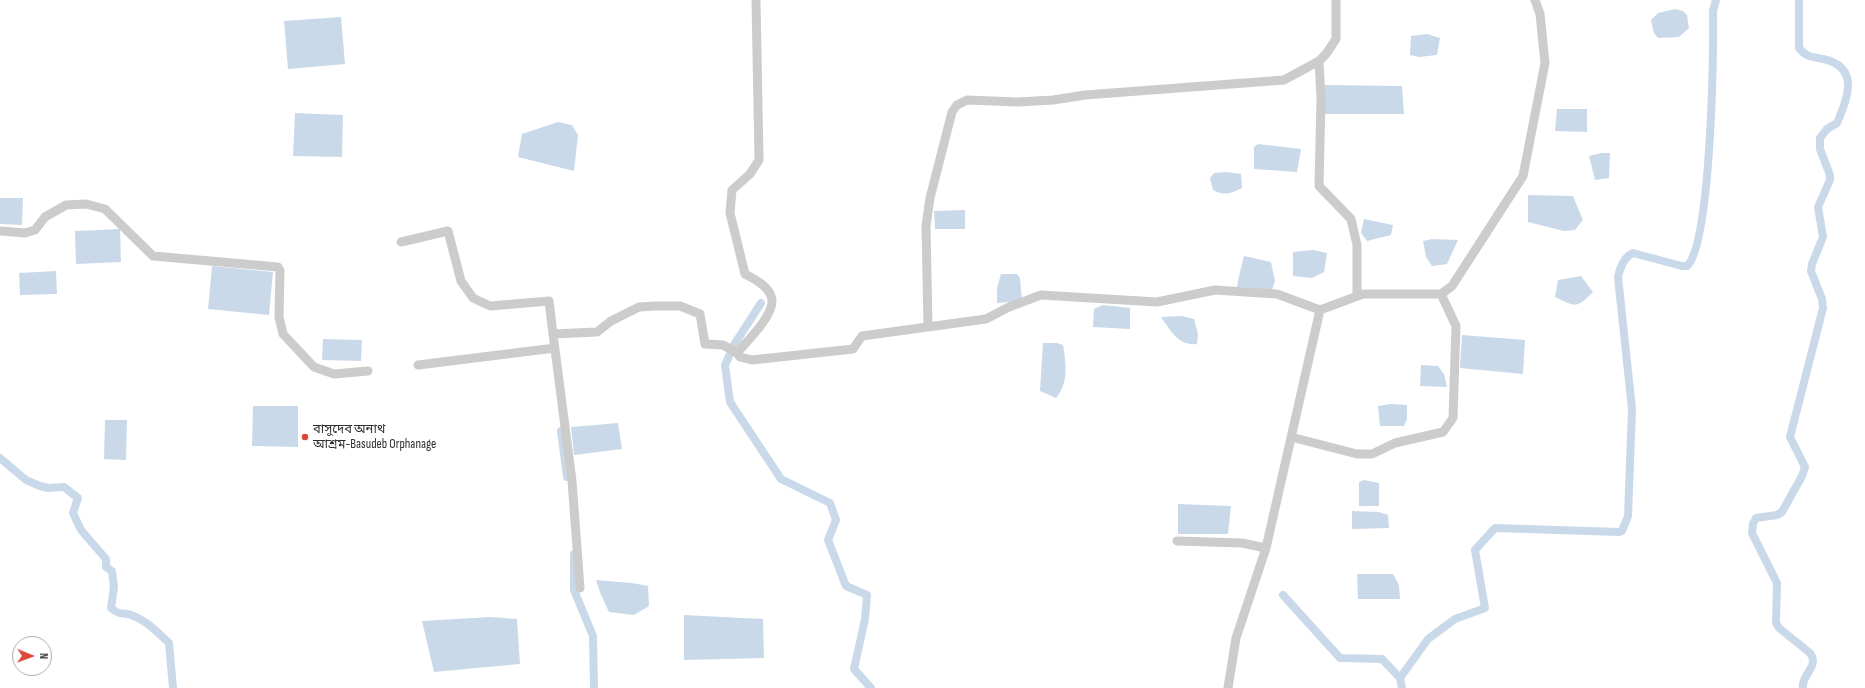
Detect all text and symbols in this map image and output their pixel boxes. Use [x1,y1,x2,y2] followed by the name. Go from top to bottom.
[313,422,436,453] place label: বাসুদেব অনাথ আশ্রম-Basudeb Orphanage
[300,432,310,442] marker: বাসুদেব অনাথ আশ্রম-Basudeb Orphanage
[12,636,52,676] north arrow
[37,653,50,659] text: N

